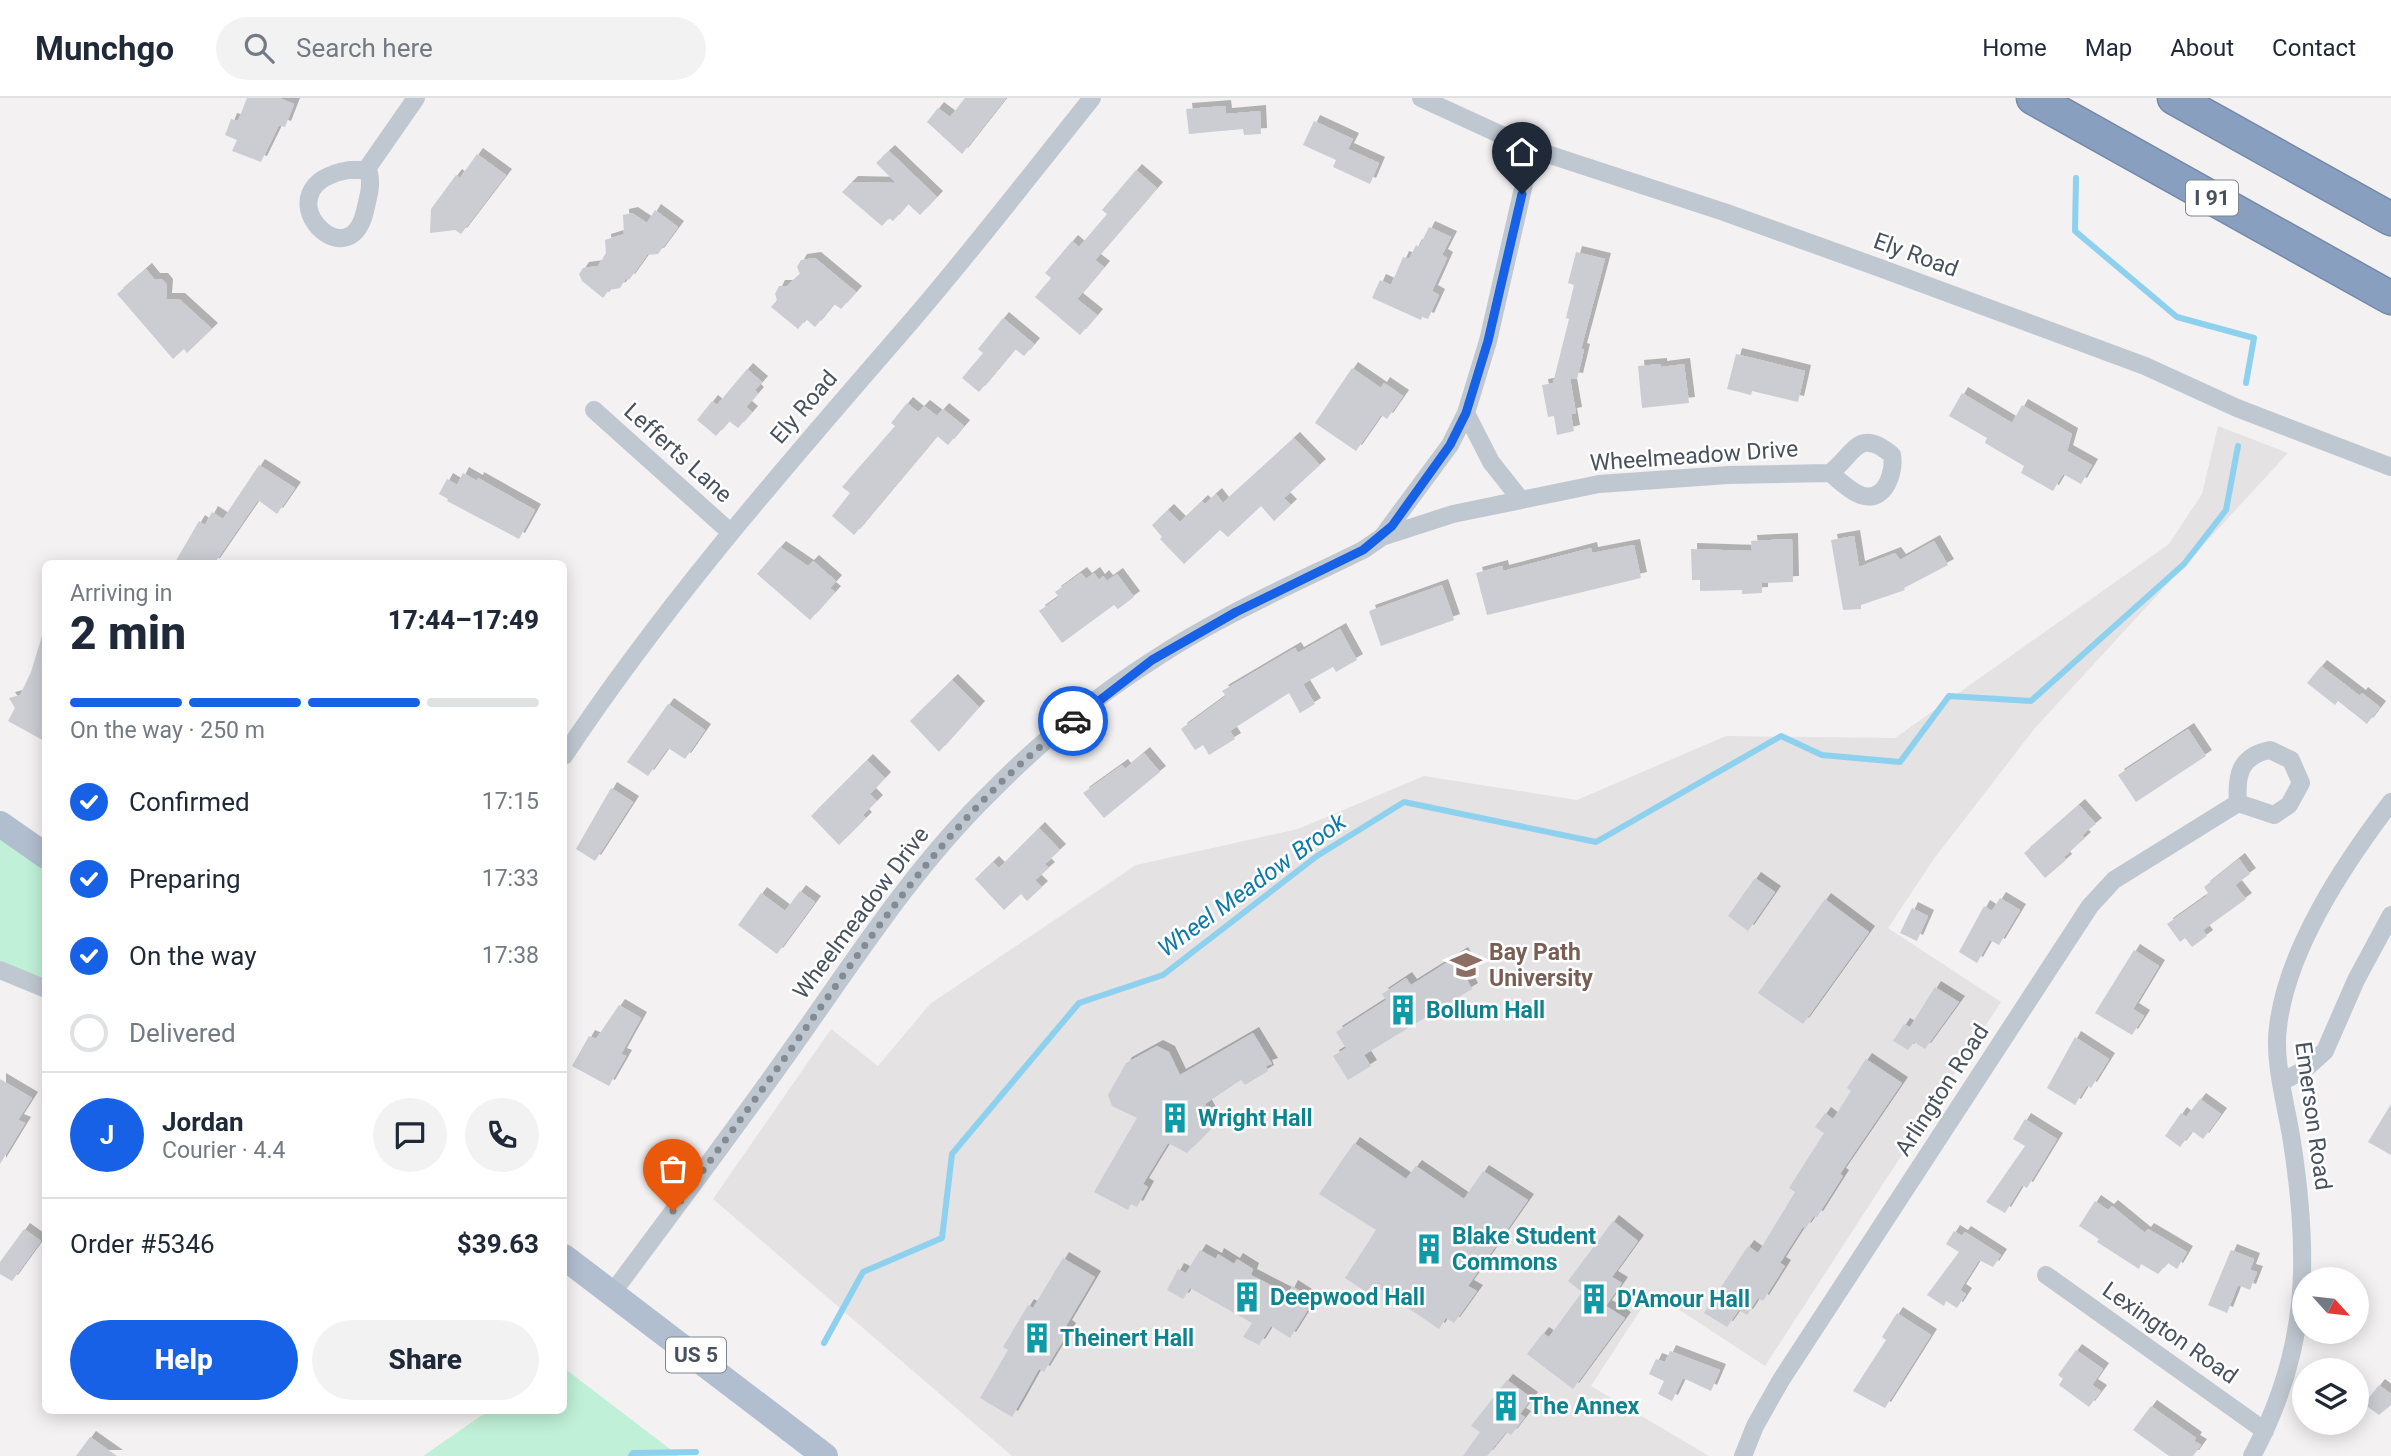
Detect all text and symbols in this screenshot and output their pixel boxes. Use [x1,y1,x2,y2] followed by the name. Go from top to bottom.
[216,17,706,80] search box
[35,29,174,68] text: Munchgo
[240,29,278,67] icon: search
[296,33,433,63] text: Search here
[1982,34,2047,62] text: Home
[2085,34,2132,62] text: Map
[2170,34,2234,62] text: About
[2272,34,2356,62] text: Contact
[1492,122,1552,194] pin
[1503,133,1541,171] icon: home
[2186,180,2238,216] road number: I 91
[1870,227,1962,283] street label: Ely Road
[765,365,843,449] street label: Ely Road
[619,398,737,508] street label: Lefferts Lane
[1589,435,1799,477] street label: Wheelmeadow Drive
[70,580,173,607] text: Arriving in
[388,605,539,635] text: 17:44–17:49
[70,606,186,660] text: 2 min
[1038,686,1108,756] courier
[1054,702,1092,740] icon: car
[70,717,265,744] text: On the way · 250 m
[70,783,108,821] icon: check
[129,787,250,817] text: Confirmed
[482,788,539,815] text: 17:15
[1153,807,1352,963] water label: Wheel Meadow Brook
[787,822,935,1004] street label: Wheelmeadow Drive
[70,860,108,898] icon: check
[129,864,241,894] text: Preparing
[482,865,539,892] text: 17:33
[70,937,108,975] icon: check
[1489,939,1593,992] place label: Bay Path University
[129,941,257,971] text: On the way
[482,942,539,969] text: 17:38
[1449,948,1483,982] school or university icon: Bay Path University
[1386,993,1420,1027] building icon: Bollum Hall
[1426,997,1545,1024] place label: Bollum Hall
[129,1018,236,1048] text: Delivered
[1890,1019,1994,1161] street label: Arlington Road
[2289,1040,2337,1192] street label: Emerson Road
[373,1098,447,1172] button: chat
[465,1098,539,1172] button: phone
[1158,1101,1192,1135] building icon: Wright Hall
[1198,1105,1313,1132] place label: Wright Hall
[162,1107,244,1137] text: Jordan
[100,1120,114,1150] text: J
[162,1137,285,1164] text: Courier · 4.4
[643,1139,703,1211] pin
[654,1150,692,1188] icon: bag
[1452,1223,1596,1276] place label: Blake Student Commons
[70,1229,215,1259] text: Order #5346
[457,1229,539,1259] text: $39.63
[1412,1232,1446,1266] building icon: Blake Student Commons
[2292,1267,2370,1344] north arrow
[2292,1267,2369,1435] map controls
[2097,1276,2243,1390] street label: Lexington Road
[1230,1280,1264,1314] building icon: Deepwood Hall
[1577,1282,1611,1316] building icon: D'Amour Hall
[1270,1284,1425,1311] place label: Deepwood Hall
[1617,1286,1750,1313] place label: D'Amour Hall
[70,1320,298,1400] button: Help
[312,1320,539,1400] button: Share
[1020,1321,1054,1355] building icon: Theinert Hall
[1060,1325,1194,1352] place label: Theinert Hall
[666,1338,726,1372] road number: US 5
[2292,1358,2369,1435] button: layers
[1489,1389,1523,1423] building icon: The Annex
[1529,1393,1640,1420] place label: The Annex

